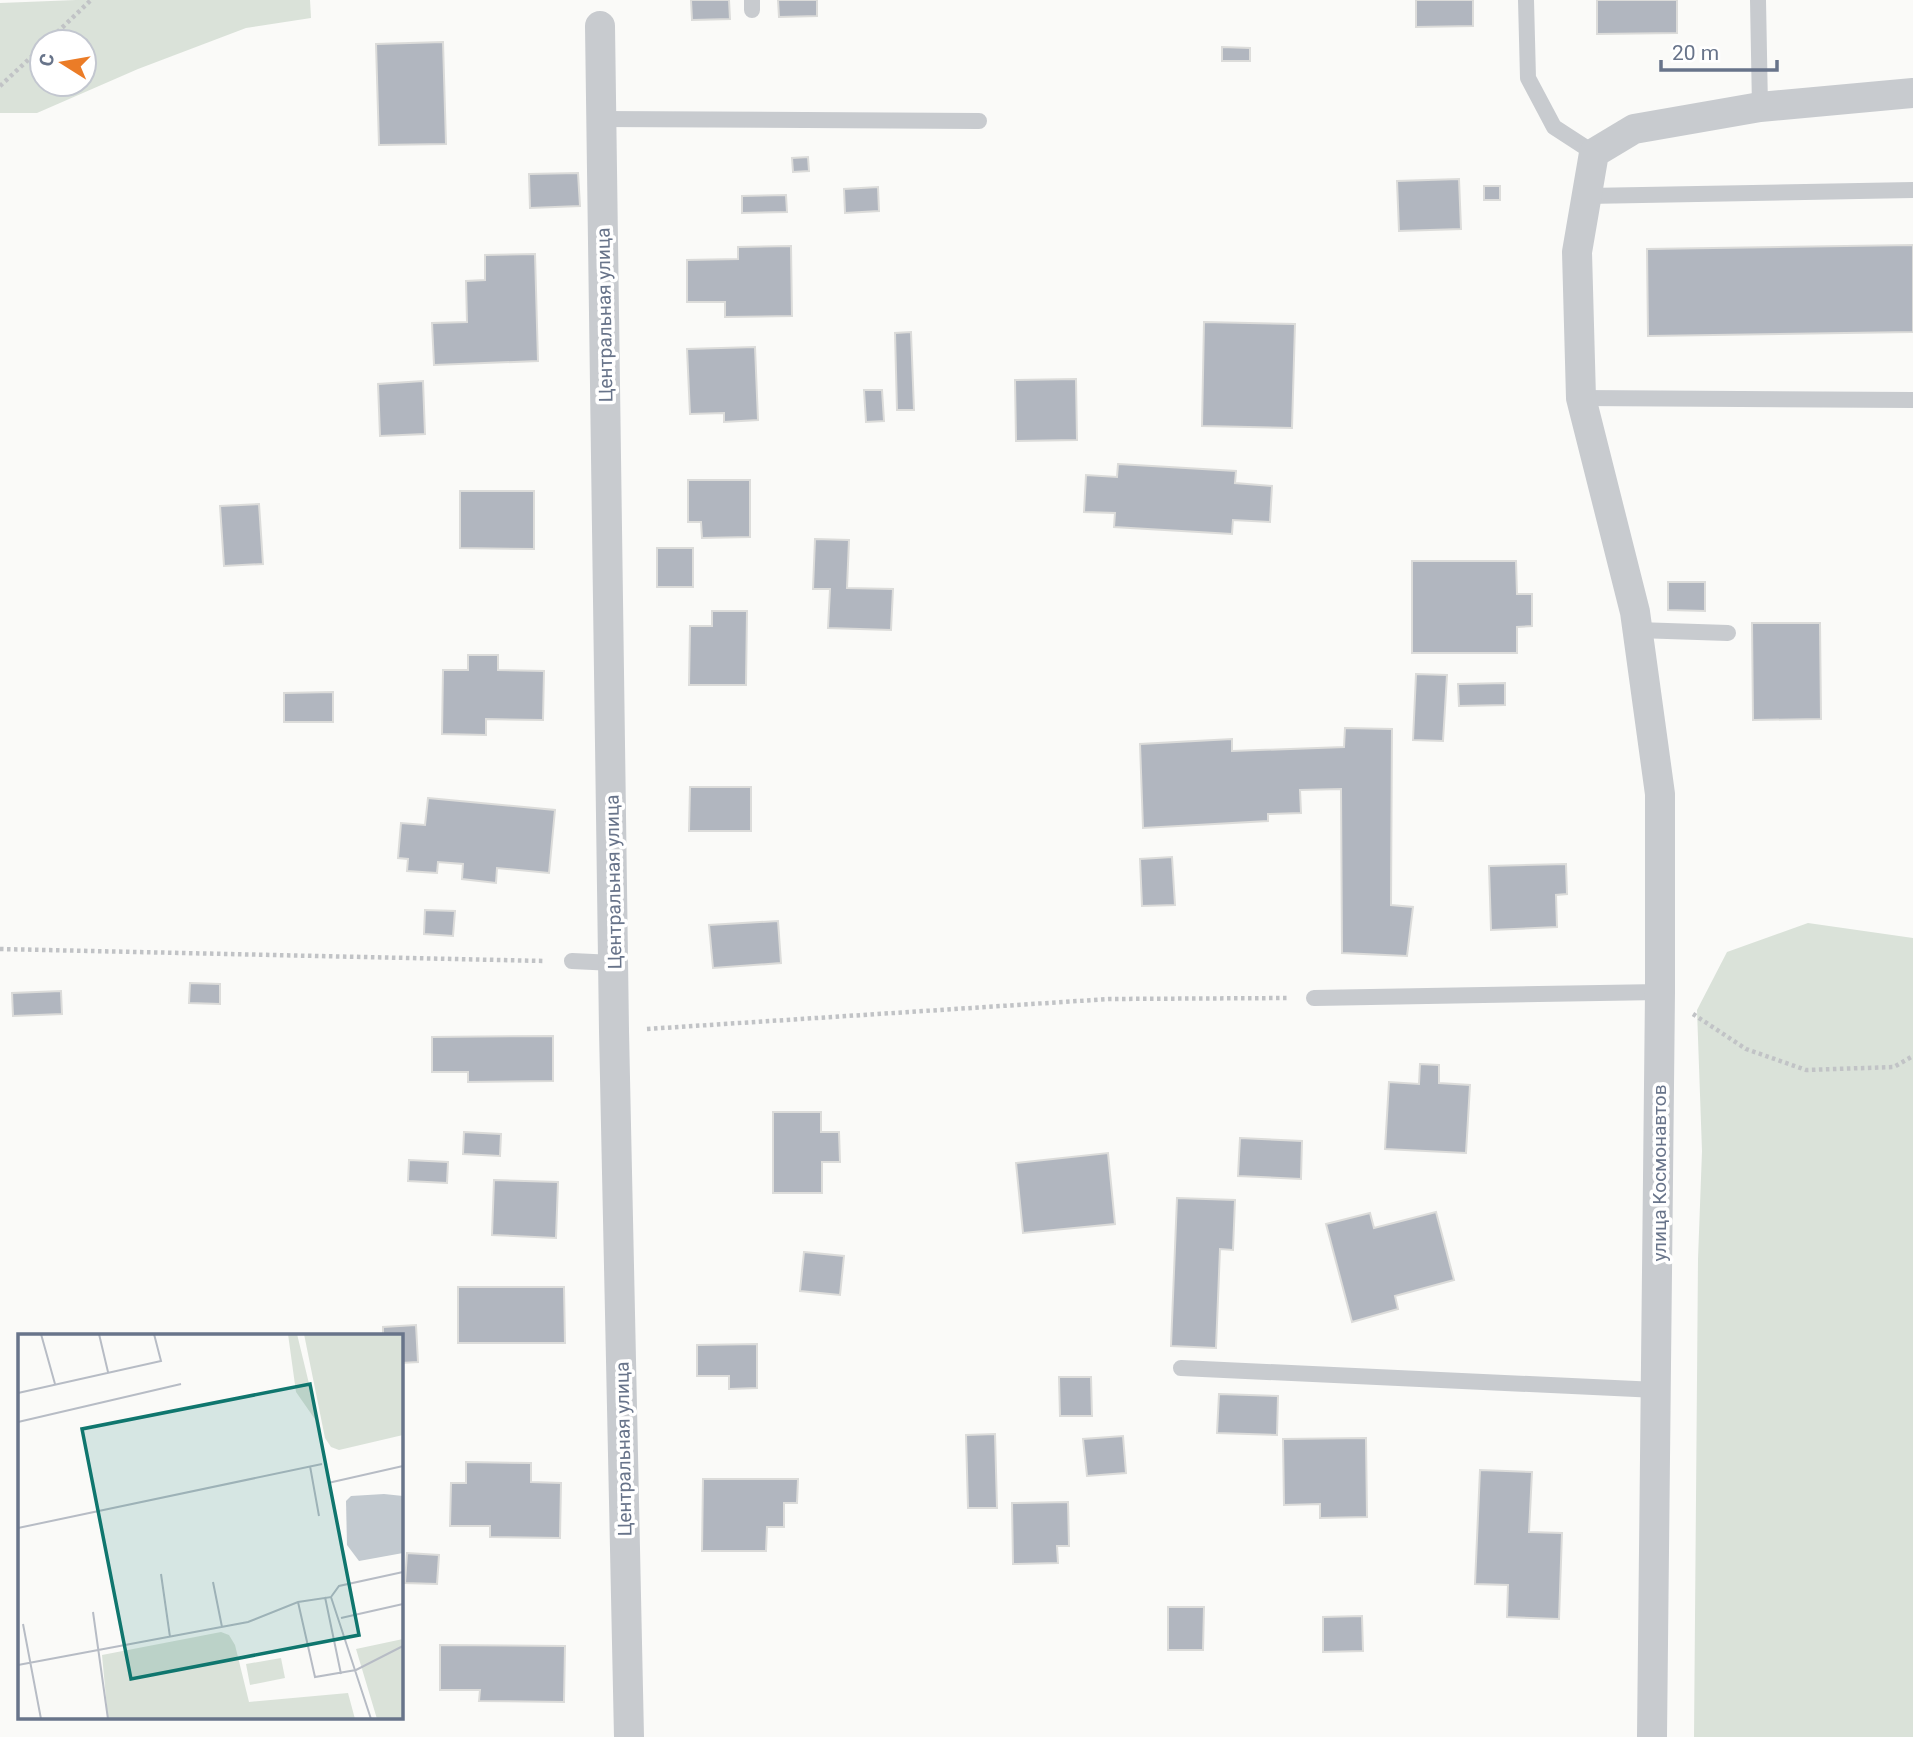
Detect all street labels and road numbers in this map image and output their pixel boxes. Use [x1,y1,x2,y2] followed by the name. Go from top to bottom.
[591,227,618,403] street label: Центральная улица
[600,794,627,970] street label: Центральная улица
[1648,1084,1671,1262] street label: улица Космонавтов
[610,1361,637,1537] street label: Центральная улица

